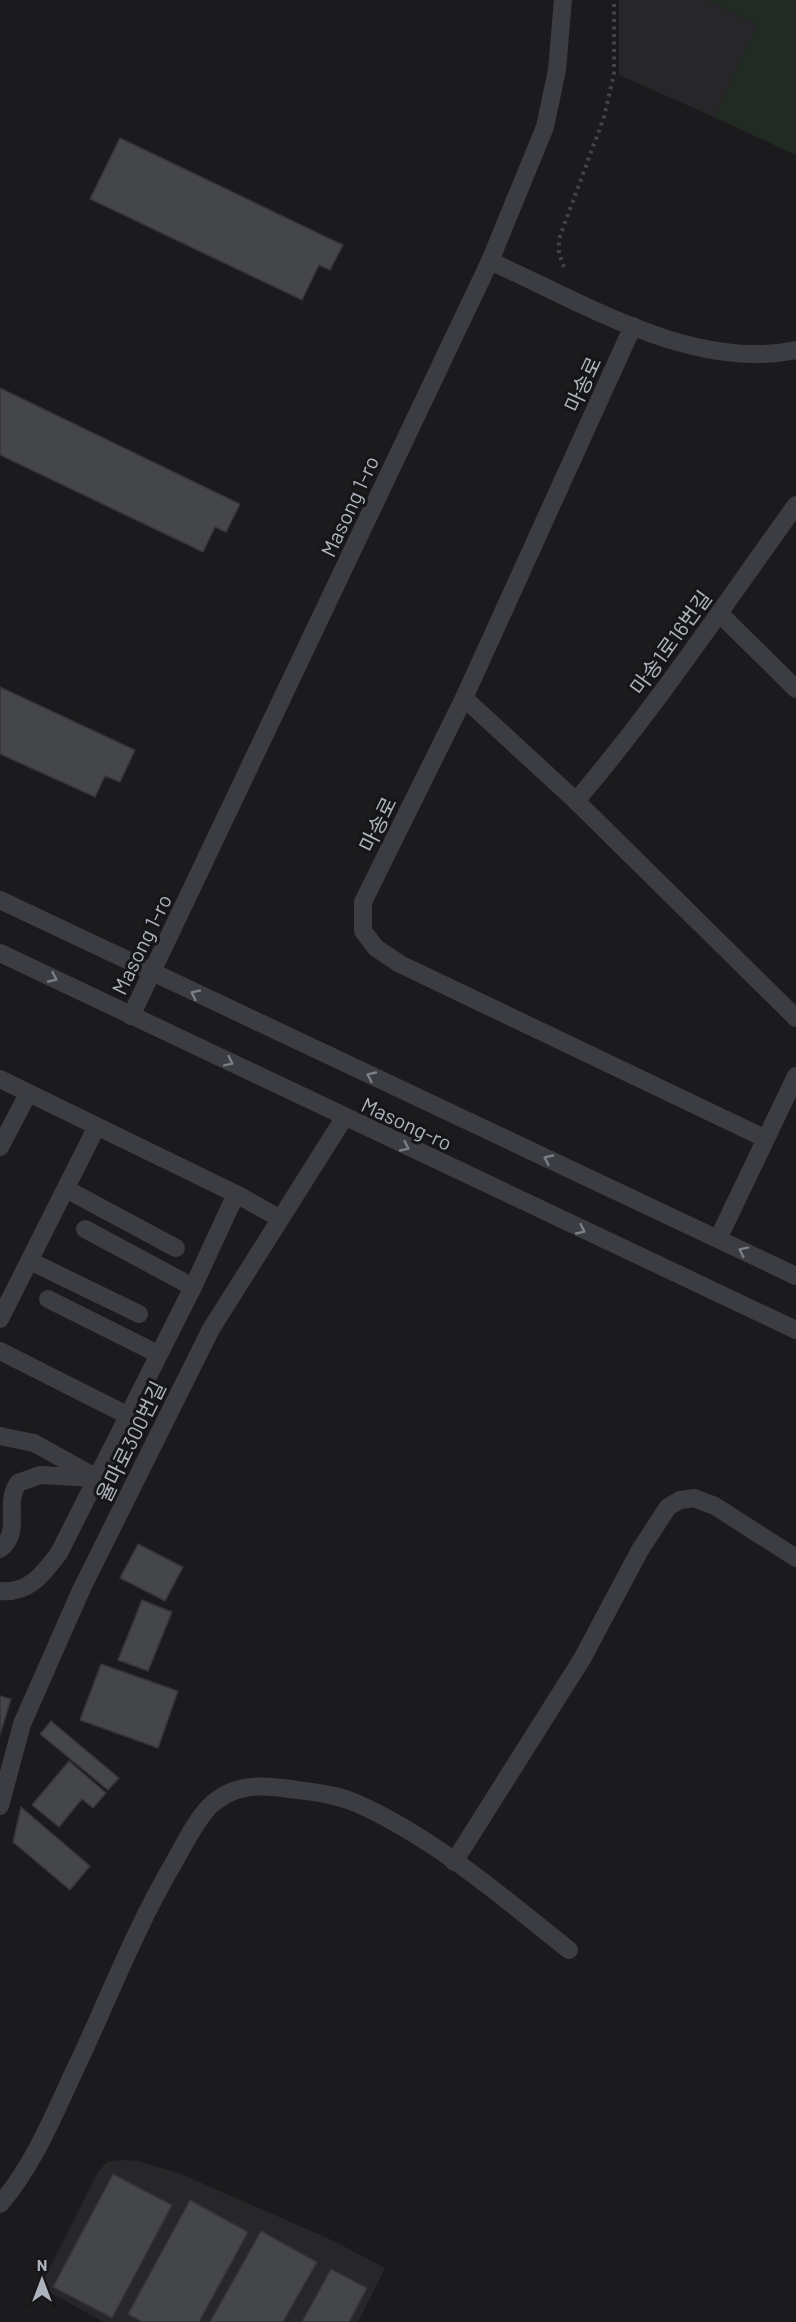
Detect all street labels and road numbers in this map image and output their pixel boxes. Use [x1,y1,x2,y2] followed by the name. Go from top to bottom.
[558,352,606,416] street label: 마송로
[315,451,383,561] street label: Masong 1-ro
[624,585,716,699] street label: 마송1로16번길
[353,792,401,856] street label: 마송로
[106,890,176,998] street label: Masong 1-ro
[358,1091,456,1155] street label: Masong-ro
[90,1377,170,1505] street label: 율마로300번길

